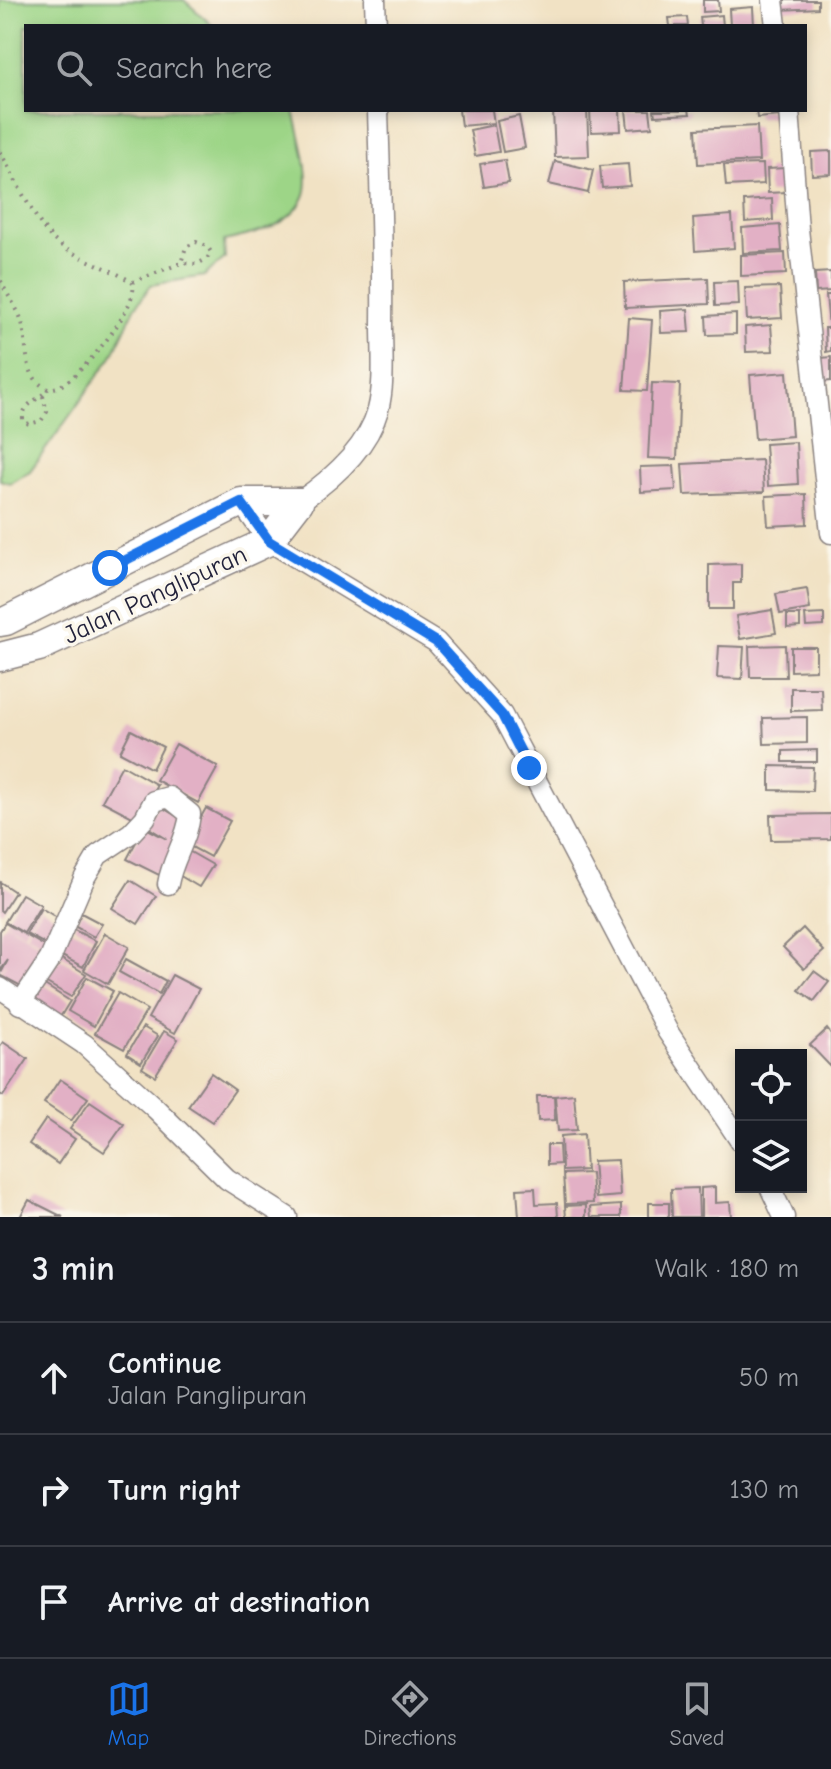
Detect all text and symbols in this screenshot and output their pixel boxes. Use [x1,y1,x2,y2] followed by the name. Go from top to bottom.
[24,24,807,112] search box
[52,46,96,90] icon: search
[116,51,272,86] text: Search here
[59,539,252,651] street label: Jalan Panglipuran
[92,550,128,586] route start
[511,750,547,786] route end
[735,1049,807,1193] map controls
[735,1049,807,1121] button: locate
[735,1121,807,1193] button: layers
[32,1249,115,1289] text: 3 min
[655,1254,799,1284] text: Walk · 180 m
[108,1346,222,1381] text: Continue
[32,1356,76,1400] icon: ahead
[739,1363,799,1393] text: 50 m
[108,1381,307,1411] text: Jalan Panglipuran
[32,1468,76,1512] icon: right
[108,1473,240,1508] text: Turn right
[730,1475,799,1505] text: 130 m
[32,1580,76,1624] icon: arrive
[108,1585,370,1620] text: Arrive at destination
[107,1677,151,1751] tab: Map
[364,1677,457,1751] tab: Directions
[670,1677,724,1751] tab: Saved

